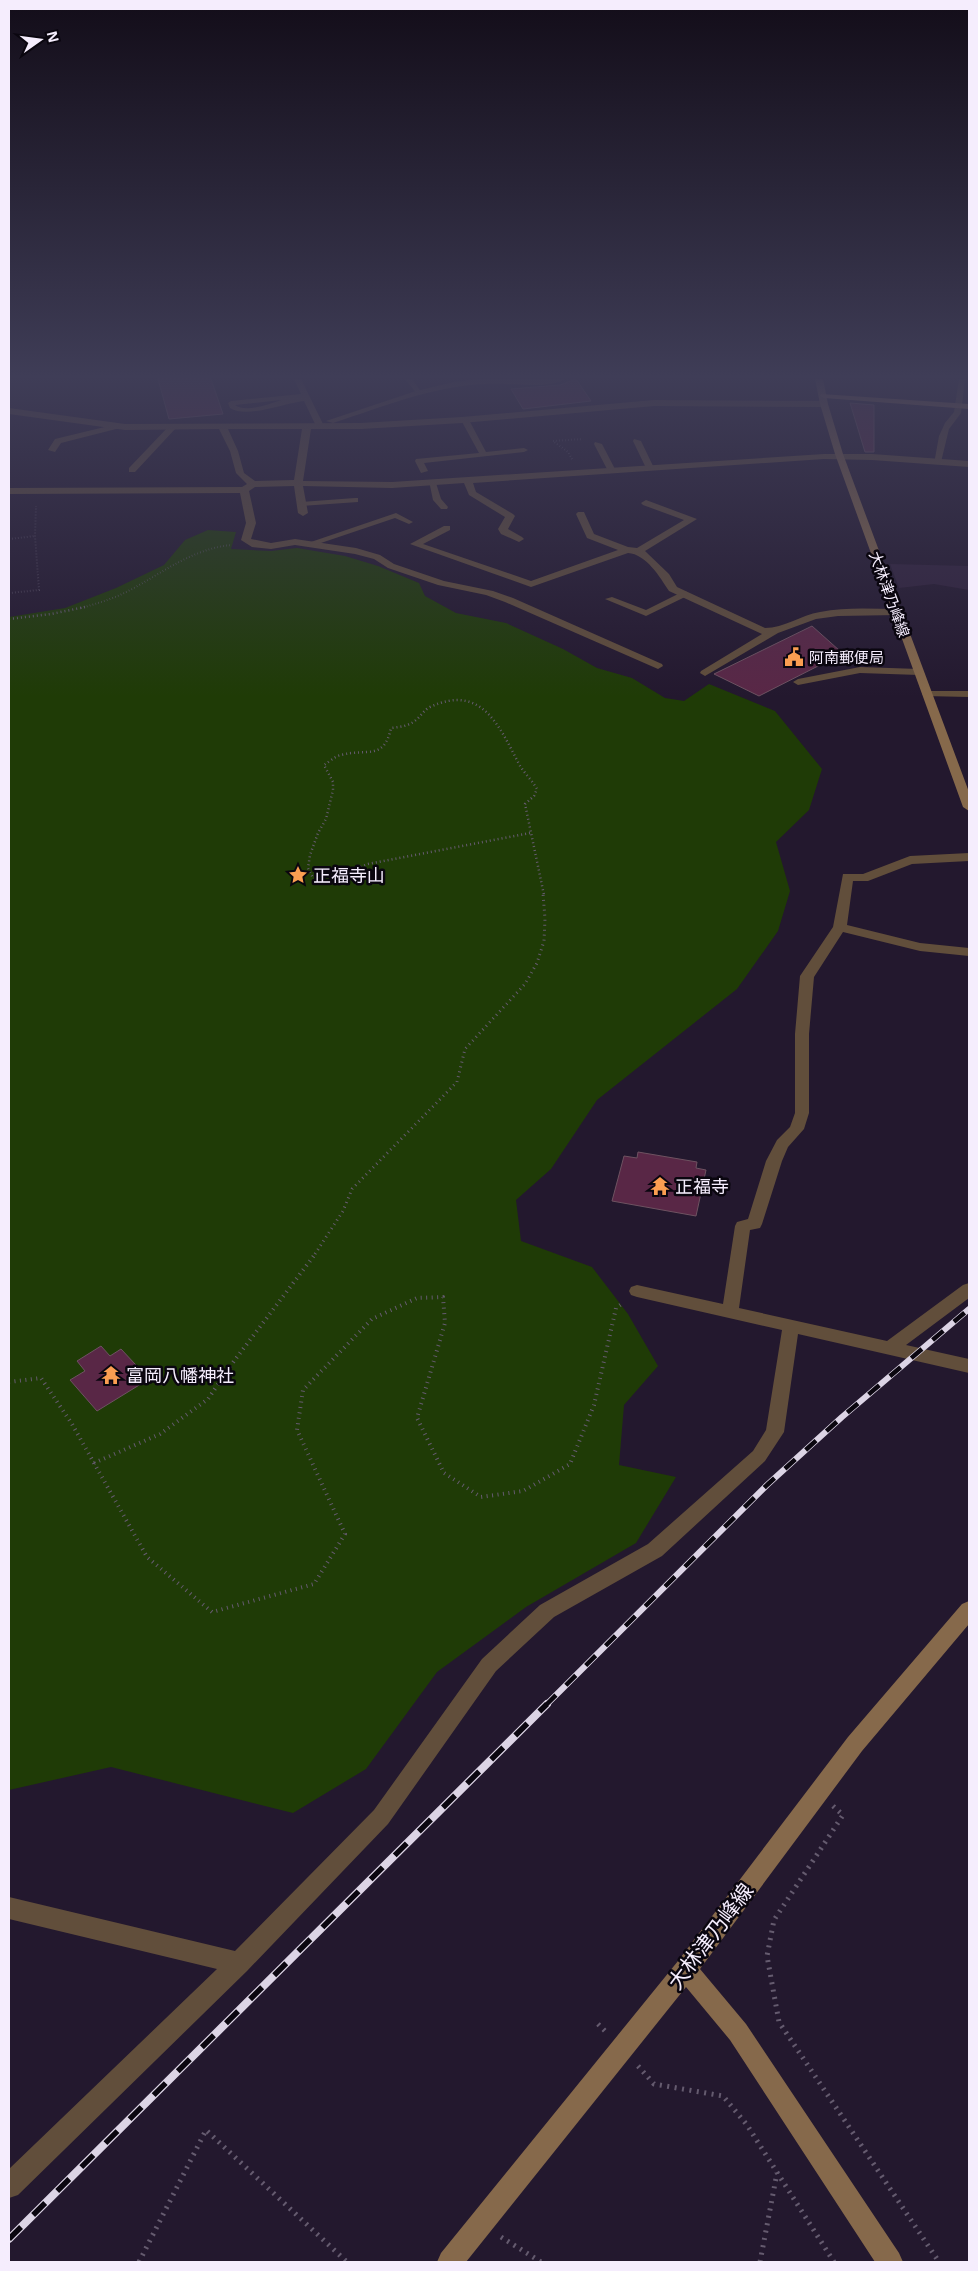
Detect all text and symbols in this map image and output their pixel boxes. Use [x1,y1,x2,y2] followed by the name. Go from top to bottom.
[15,15,65,65] north arrow
[43,29,64,45] text: N
[865,548,915,640] street label: 大林津乃峰線
[783,646,805,668] public building icon: 阿南郵便局
[809,647,884,667] place label: 阿南郵便局
[313,863,385,887] place label: 正福寺山
[287,864,309,886] place icon: 正福寺山
[675,1174,729,1198] place label: 正福寺
[649,1175,671,1197] temple icon: 正福寺
[126,1363,234,1387] place label: 富岡八幡神社
[100,1364,122,1386] temple icon: 富岡八幡神社
[661,1877,759,1995] street label: 大林津乃峰線

